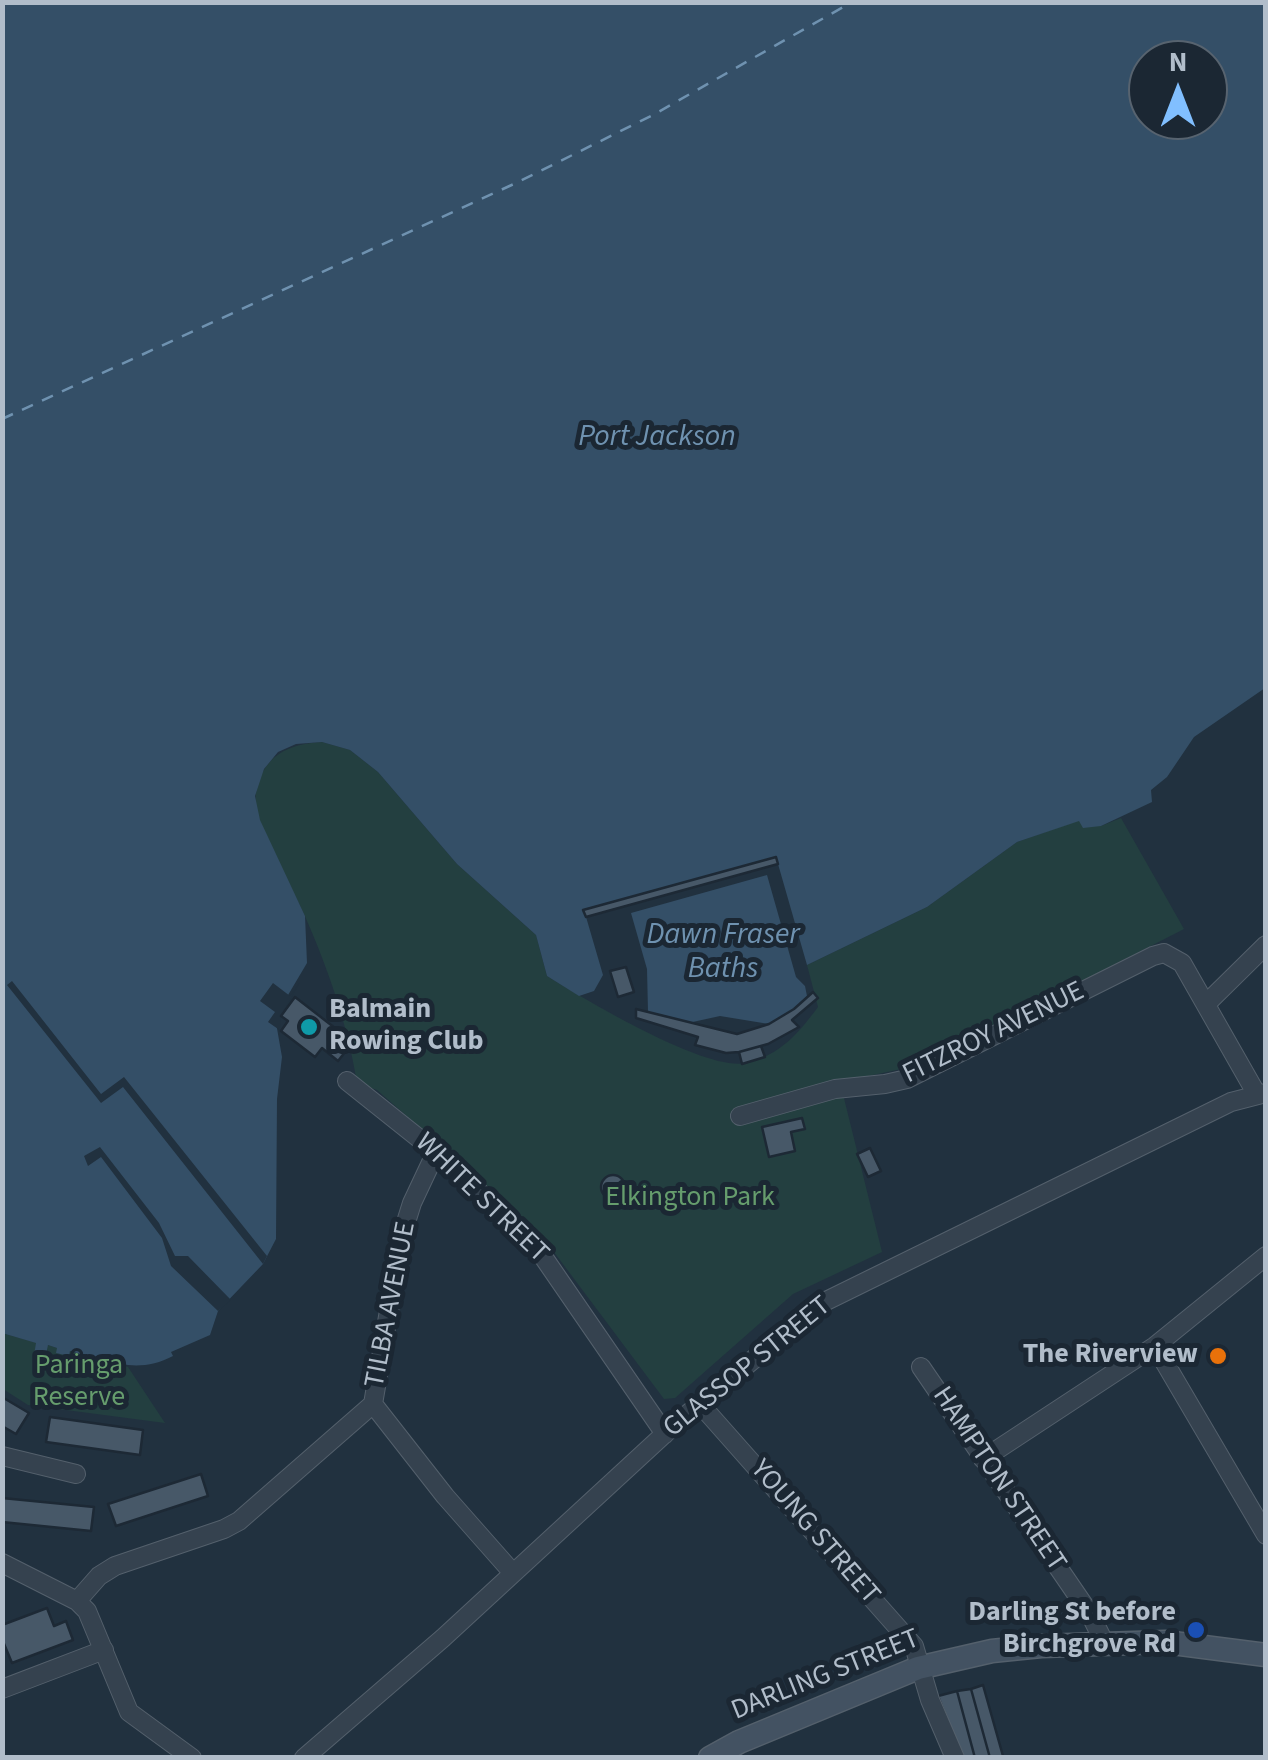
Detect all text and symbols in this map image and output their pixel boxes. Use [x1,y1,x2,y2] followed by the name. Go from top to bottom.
[1128,40,1228,140] north arrow
[1169,42,1187,82] text: N
[578,420,736,456] water label: Port Jackson
[646,918,800,988] water label: Dawn Fraser Baths
[898,976,1090,1092] street label: FITZROY AVENUE
[329,994,483,1060] place label: Balmain Rowing Club
[298,1016,320,1038] marker: Balmain Rowing Club
[407,1127,555,1271] street label: WHITE STREET
[605,1182,775,1216] park label: Elkington Park
[359,1219,425,1391] street label: TILBA AVENUE
[658,1290,838,1446] street label: GLASSOP STREET
[1023,1339,1198,1373] place label: The Riverview
[1207,1345,1229,1367] marker: The Riverview
[33,1350,125,1416] park label: Paringa Reserve
[924,1381,1072,1579] street label: HAMPTON STREET
[742,1454,886,1612] street label: YOUNG STREET
[968,1597,1176,1663] place label: Darling St before Birchgrove Rd
[1185,1619,1207,1641] marker: Darling St before Birchgrove Rd
[727,1623,925,1729] street label: DARLING STREET

